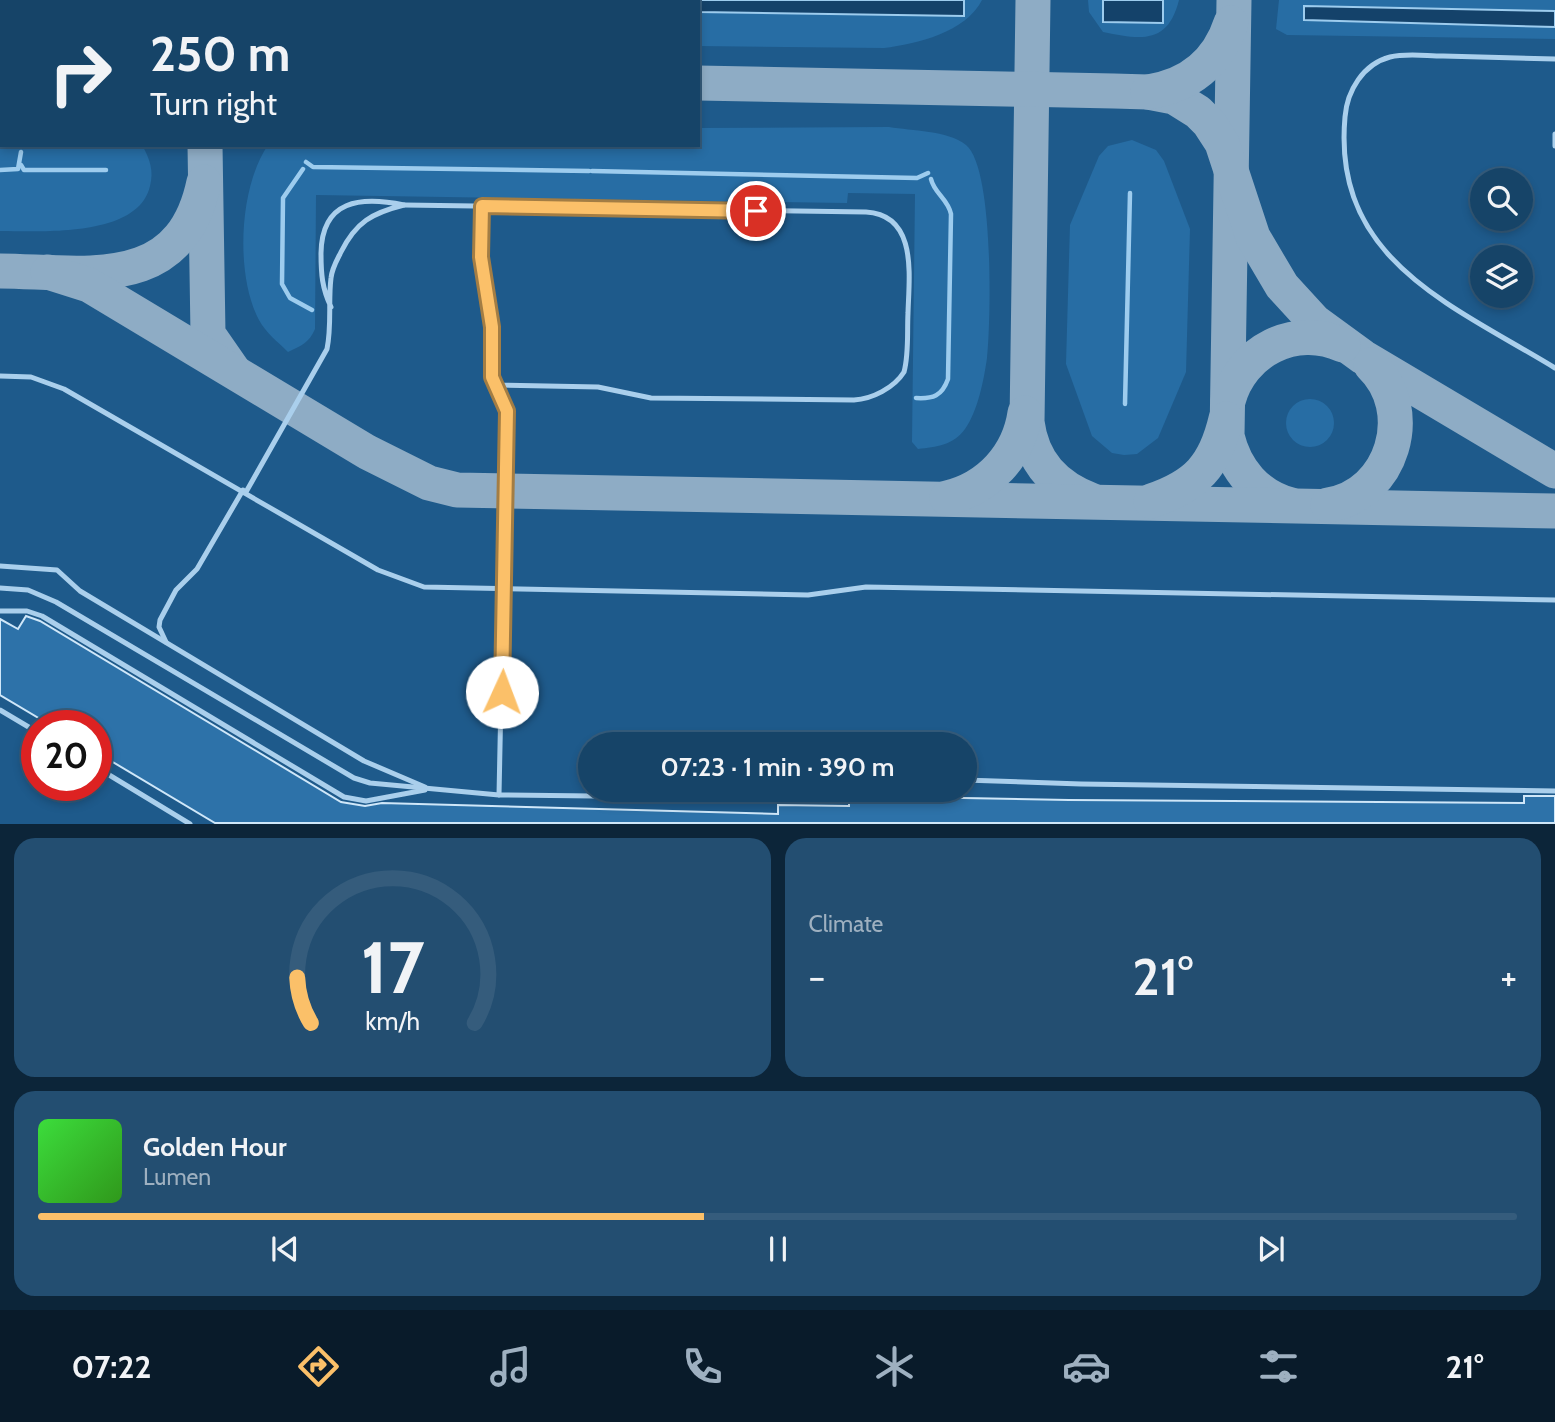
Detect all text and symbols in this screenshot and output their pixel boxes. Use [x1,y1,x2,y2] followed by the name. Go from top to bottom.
[150,24,290,83] text: 250 m
[35,28,126,119] icon: right
[150,84,277,123] text: Turn right
[1470,168,1533,308] map controls
[1470,168,1533,231] button: search
[726,181,786,241] pin
[737,192,775,230] icon: arrive
[1470,245,1533,308] button: layers
[465,655,539,729] position arrow
[21,710,112,801] speed limit sign: 20
[661,751,894,783] text: 07:23 · 1 min · 390 m
[809,910,883,938] text: Climate
[360,924,424,1012] text: 17
[1132,945,1193,1008] text: 21°
[809,953,825,1000] text: −
[1500,953,1517,1000] text: +
[365,1006,420,1036] text: km/h
[143,1131,286,1163] text: Golden Hour
[143,1163,211,1191] text: Lumen
[266,1230,304,1268] icon: previous
[759,1230,797,1268] icon: pause
[1252,1230,1290,1268] icon: next
[294,1342,343,1391] icon: directions
[486,1342,535,1391] icon: music
[678,1342,727,1391] icon: phone
[870,1342,919,1391] icon: climate
[1062,1342,1111,1391] icon: car
[1254,1342,1303,1391] icon: filters
[71,1347,151,1386] text: 07:22
[1446,1347,1484,1386] text: 21°

